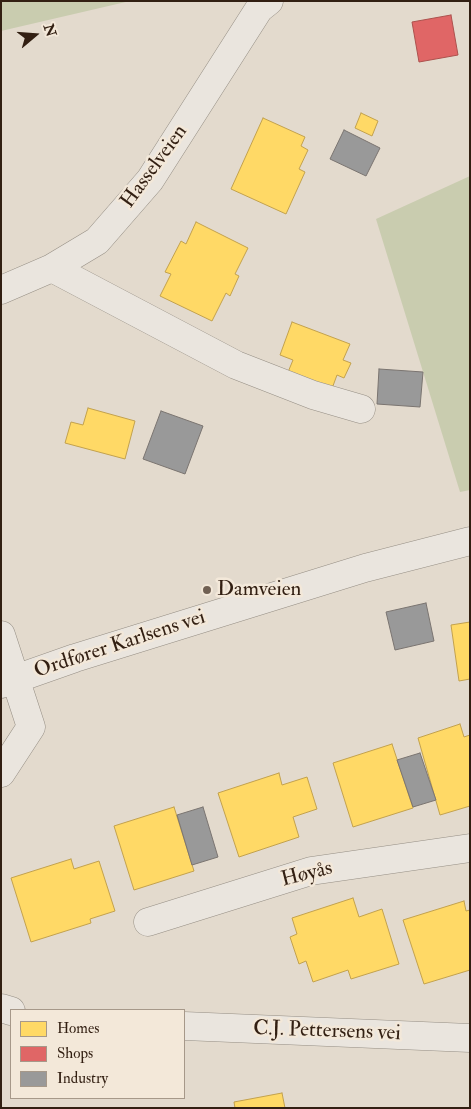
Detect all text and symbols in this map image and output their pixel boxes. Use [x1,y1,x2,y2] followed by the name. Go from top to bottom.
[10,10,60,60] north arrow
[40,22,60,39] text: N
[116,120,194,214] street label: Hasselveien
[217,577,301,603] place label: Damveien
[201,584,213,596] marker: Damveien
[31,605,209,685] street label: Ordfører Karlsens vei
[279,856,335,894] street label: Høyås
[10,1009,185,1099] legend
[253,1017,401,1047] street label: C.J. Pettersens vei
[57,1019,99,1038] text: Homes
[57,1044,93,1063] text: Shops
[57,1069,108,1088] text: Industry

